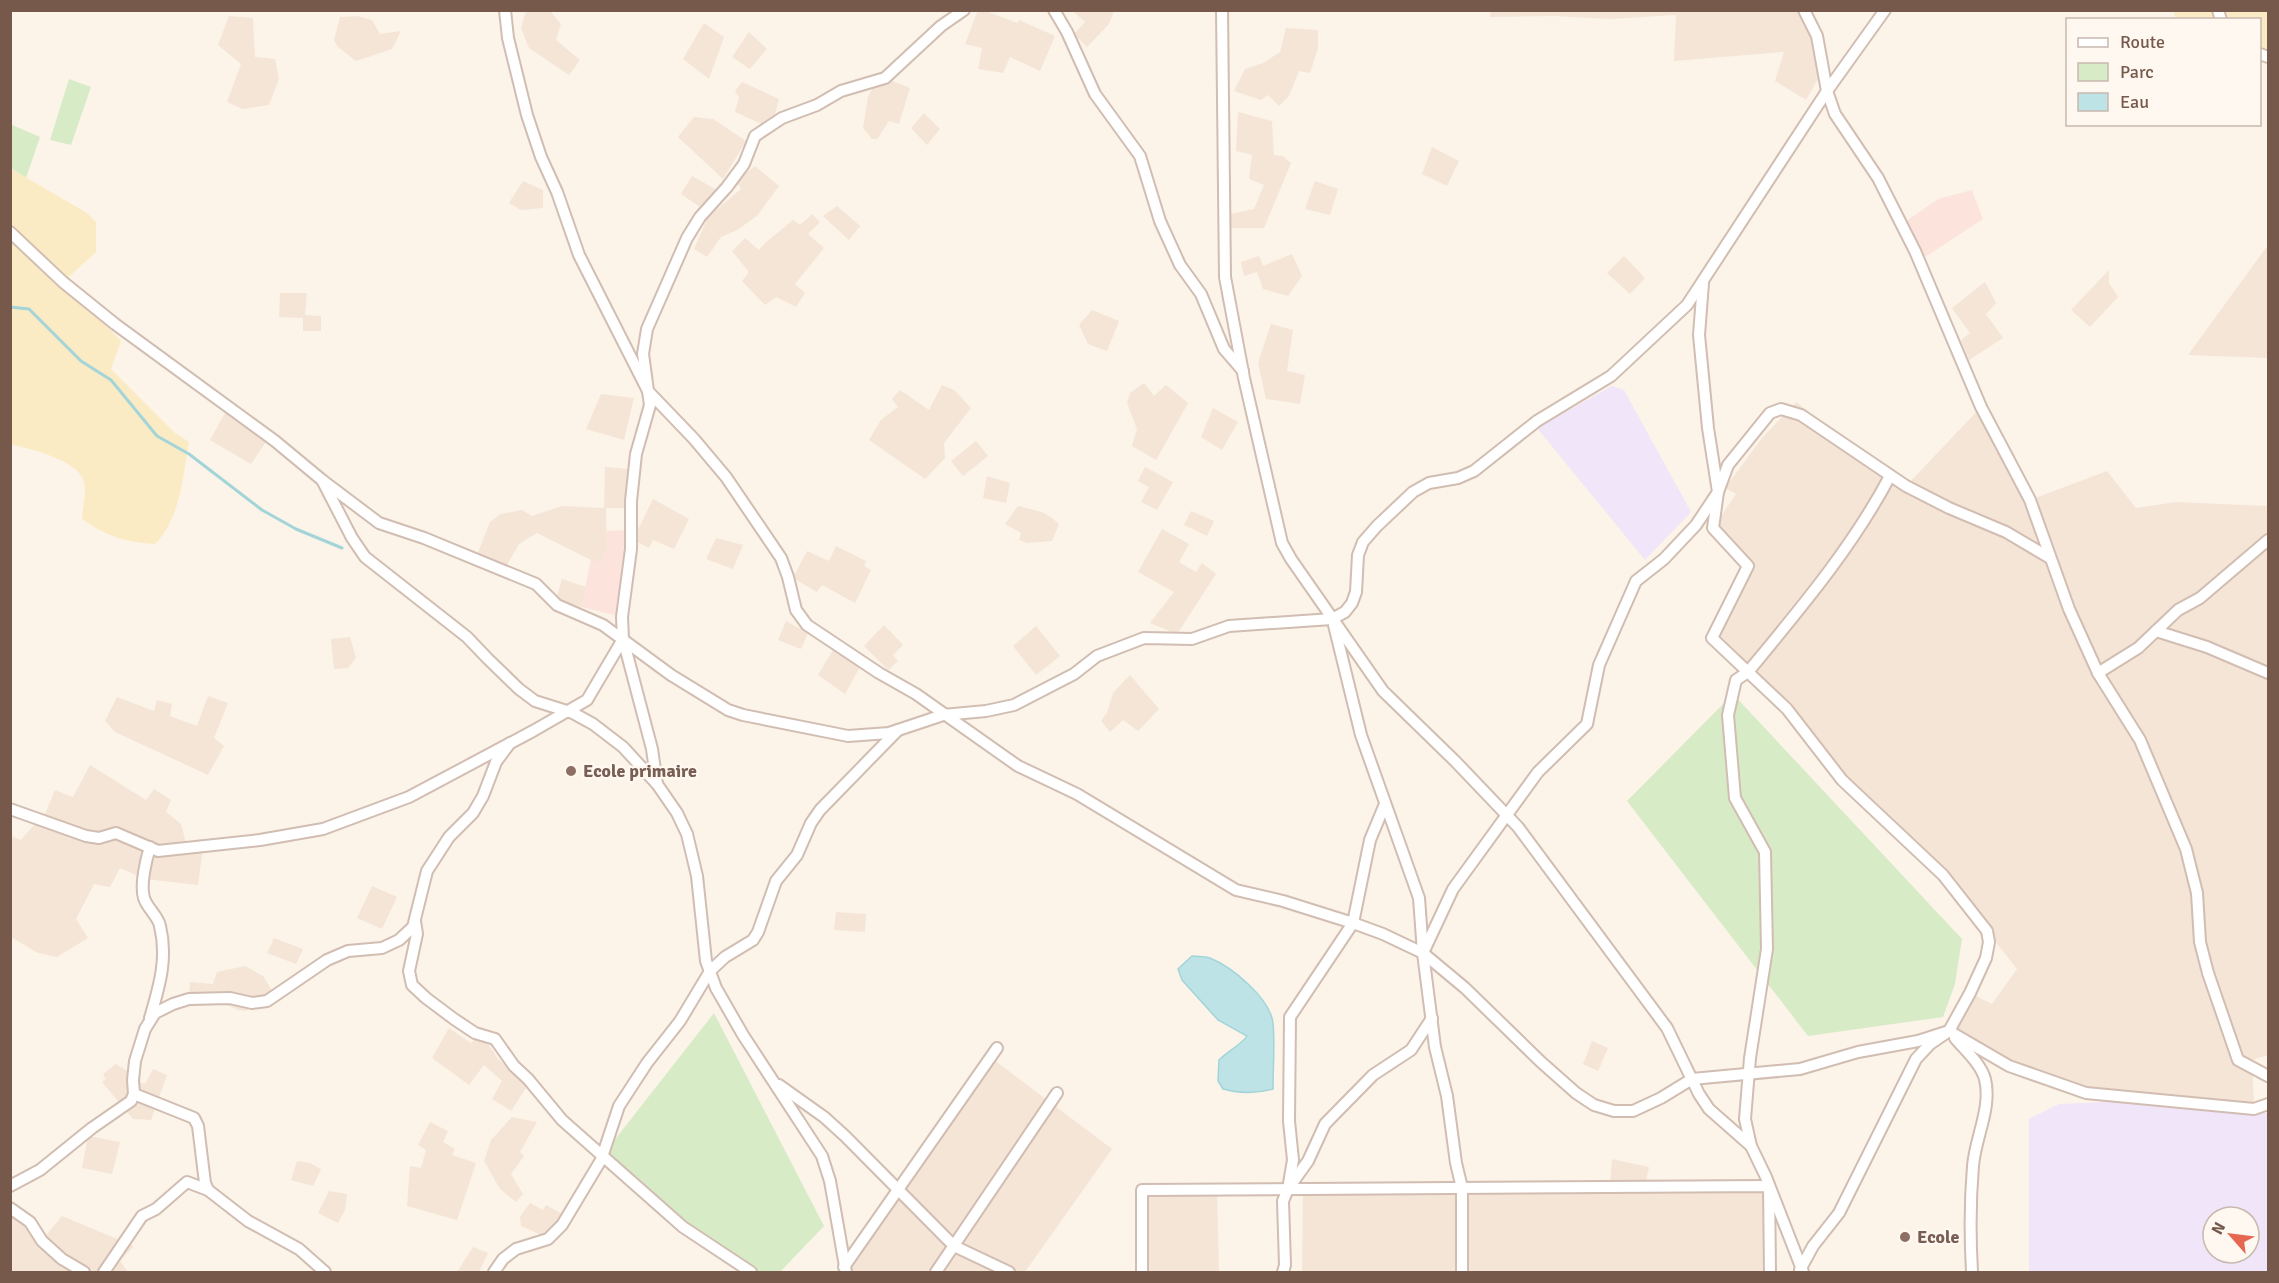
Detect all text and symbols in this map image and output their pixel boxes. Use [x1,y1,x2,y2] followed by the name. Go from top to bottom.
[2066,18,2261,126] legend
[2120,31,2165,53] text: Route
[2120,61,2154,83] text: Parc
[2120,91,2149,113] text: Eau
[583,760,697,782] place label: Ecole primaire
[564,764,578,778] marker: Ecole primaire
[2201,1205,2261,1265] north arrow
[2207,1219,2230,1238] text: N
[1917,1226,1959,1248] place label: Ecole
[1898,1230,1912,1244] marker: Ecole

